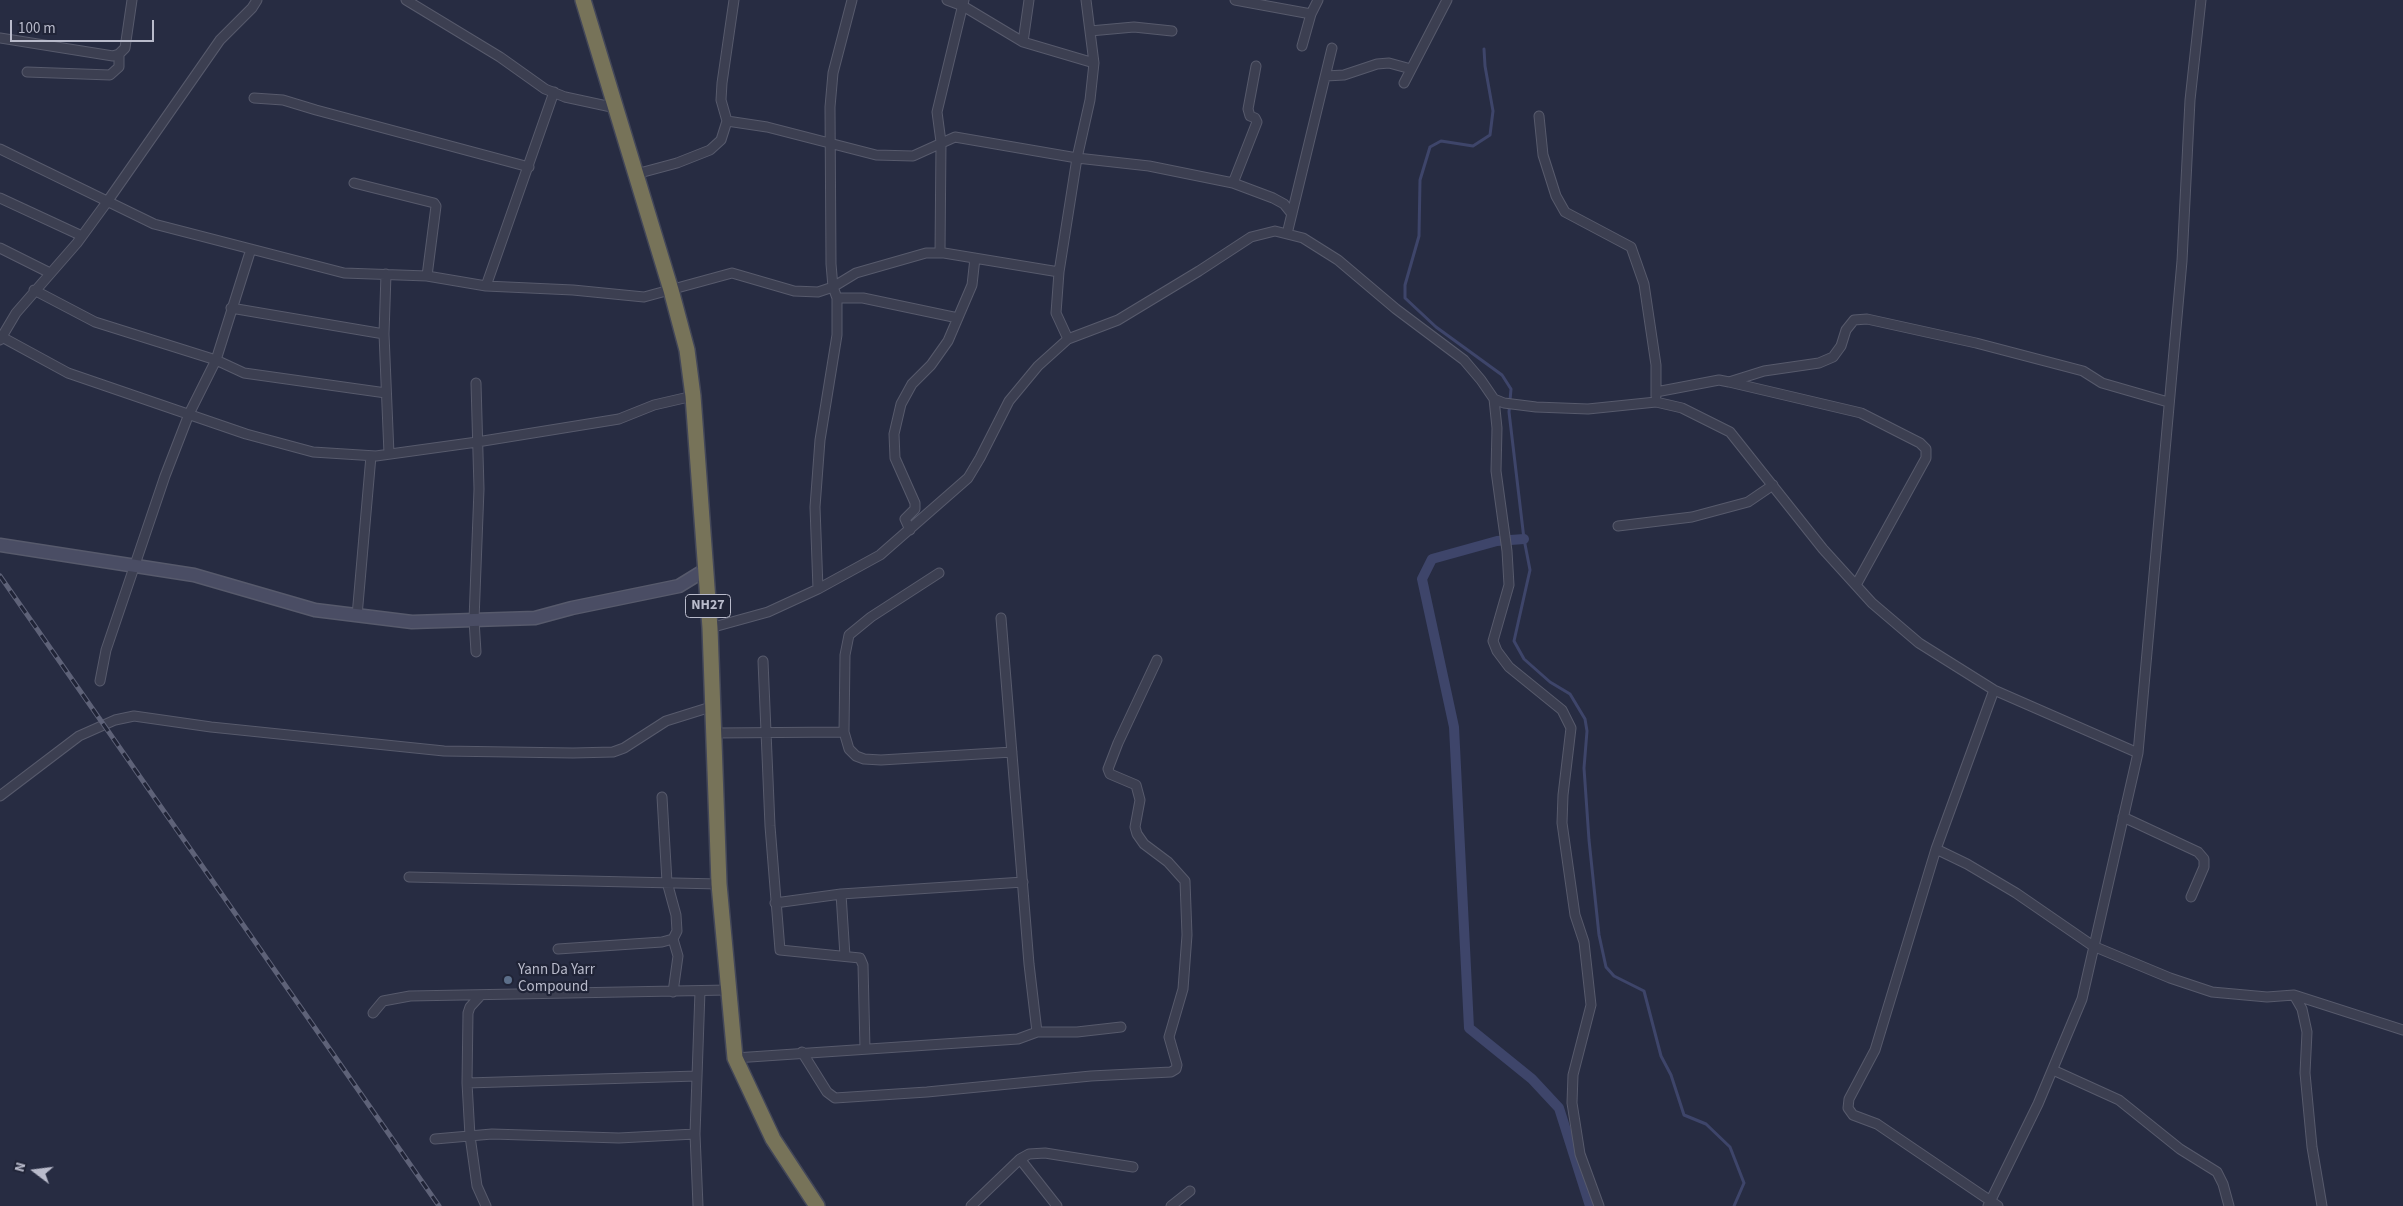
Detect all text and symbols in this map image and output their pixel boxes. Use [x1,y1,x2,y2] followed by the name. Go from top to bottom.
[12,10,156,42] scale bar
[18,18,56,39] text: 100 m
[686,594,730,618] road number: NH27
[518,962,595,997] place label: Yann Da Yarr Compound
[502,974,514,986] marker: Yann Da Yarr Compound
[10,1146,60,1196] north arrow
[10,1160,31,1174] text: N

